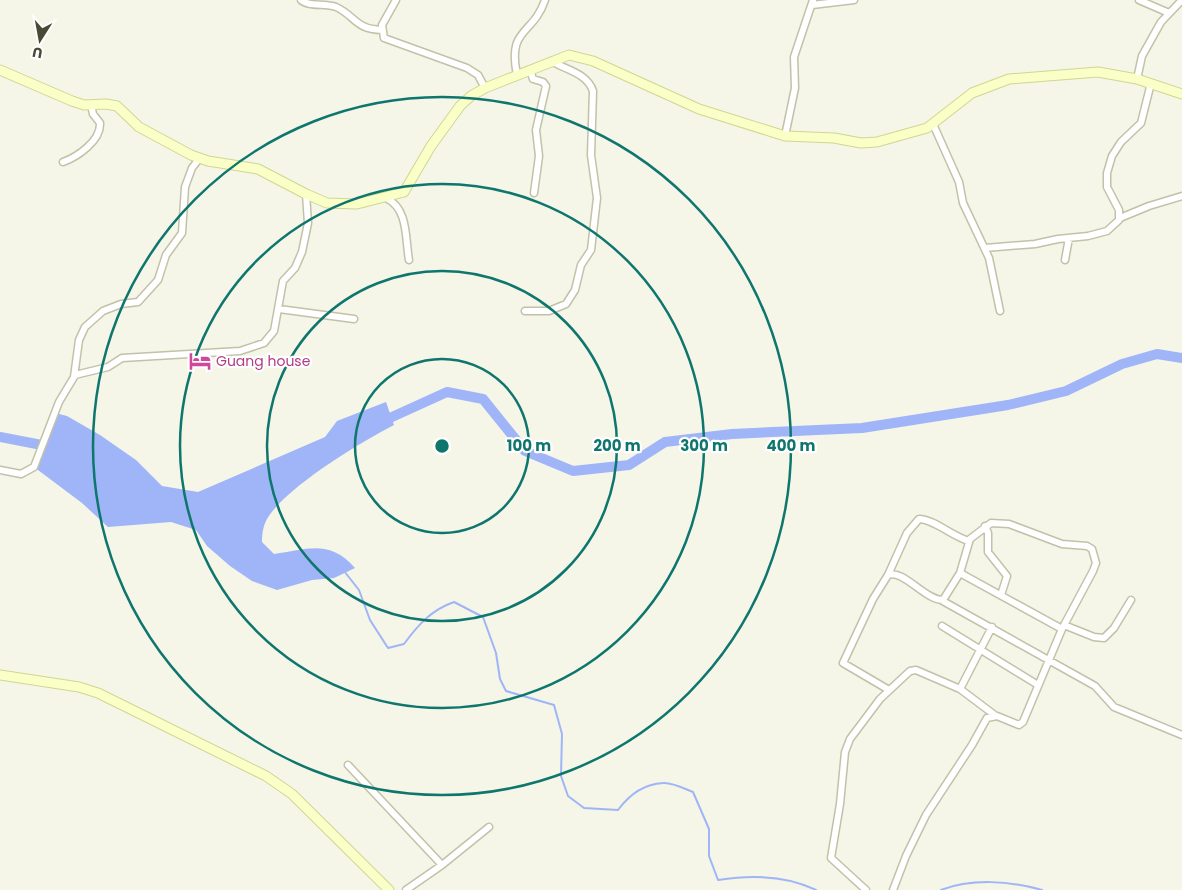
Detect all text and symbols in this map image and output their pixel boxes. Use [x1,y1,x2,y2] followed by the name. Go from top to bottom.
[15,15,65,65] north arrow
[31,42,44,64] text: U
[187,348,213,374] hotel icon: Guang house
[216,351,311,371] place label: Guang house
[507,435,551,456] text: 100 m
[593,435,641,456] text: 200 m
[680,435,728,456] text: 300 m
[767,435,816,456] text: 400 m
[433,437,451,455] centre of rings

